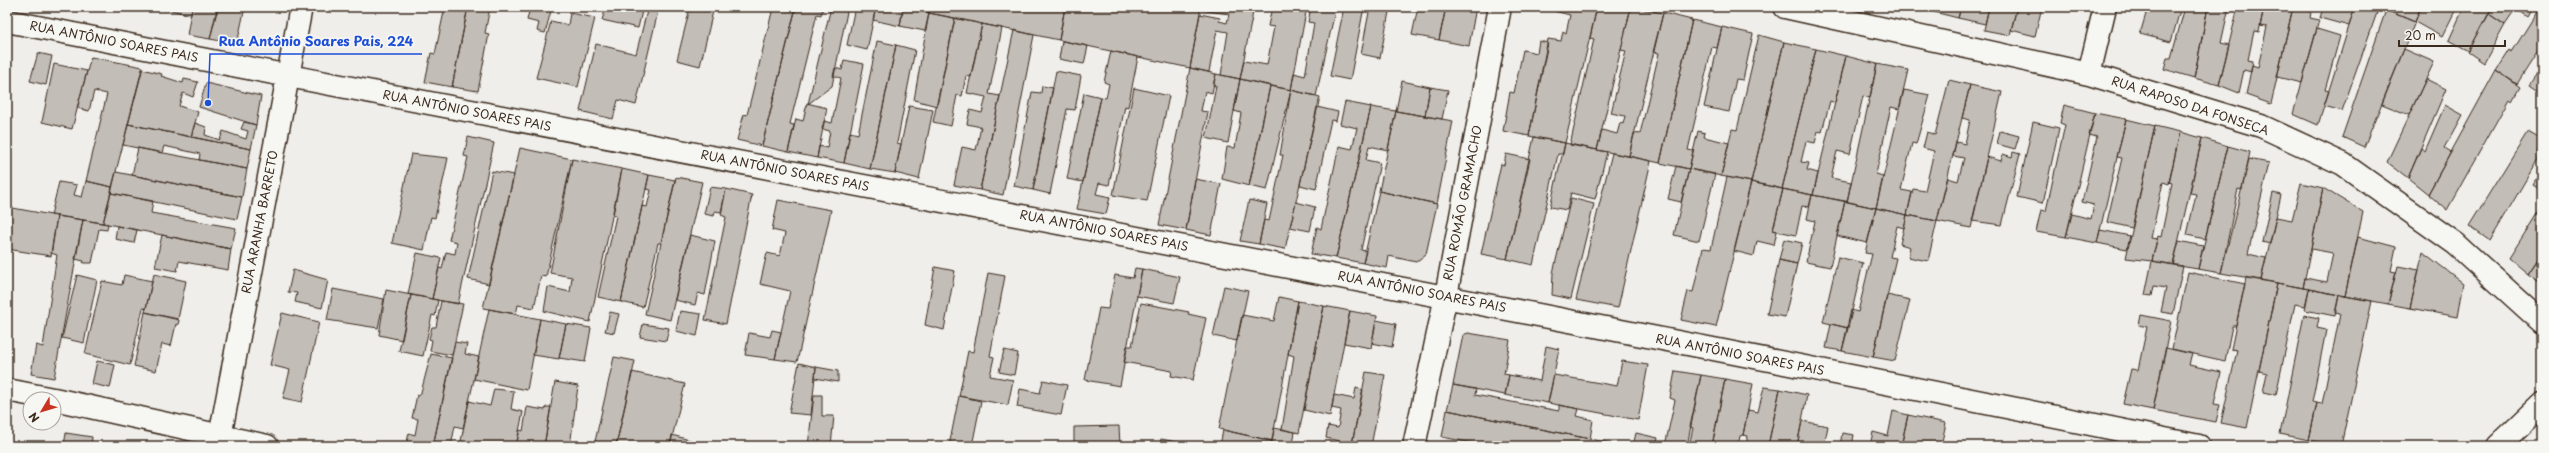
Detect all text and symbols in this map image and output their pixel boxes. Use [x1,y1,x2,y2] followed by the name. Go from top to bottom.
[28,16,200,66] street label: RUA ANTÔNIO SOARES PAIS
[2399,22,2505,48] scale bar
[2405,26,2436,44] text: 20 m
[210,29,422,54] callout: Rua Antônio Soares Pais, 224
[219,31,414,50] text: Rua Antônio Soares Pais, 224
[2109,71,2271,139] street label: RUA RAPOSO DA FONSECA
[381,85,553,135] street label: RUA ANTÔNIO SOARES PAIS
[1438,123,1486,282] street label: RUA ROMÃO GRAMACHO
[699,145,871,195] street label: RUA ANTÔNIO SOARES PAIS
[236,149,282,295] street label: RUA ARANHA BARRETO
[1018,205,1190,255] street label: RUA ANTÔNIO SOARES PAIS
[1336,266,1508,316] street label: RUA ANTÔNIO SOARES PAIS
[1654,329,1826,379] street label: RUA ANTÔNIO SOARES PAIS
[22,391,62,431] north arrow
[24,409,43,426] text: N

